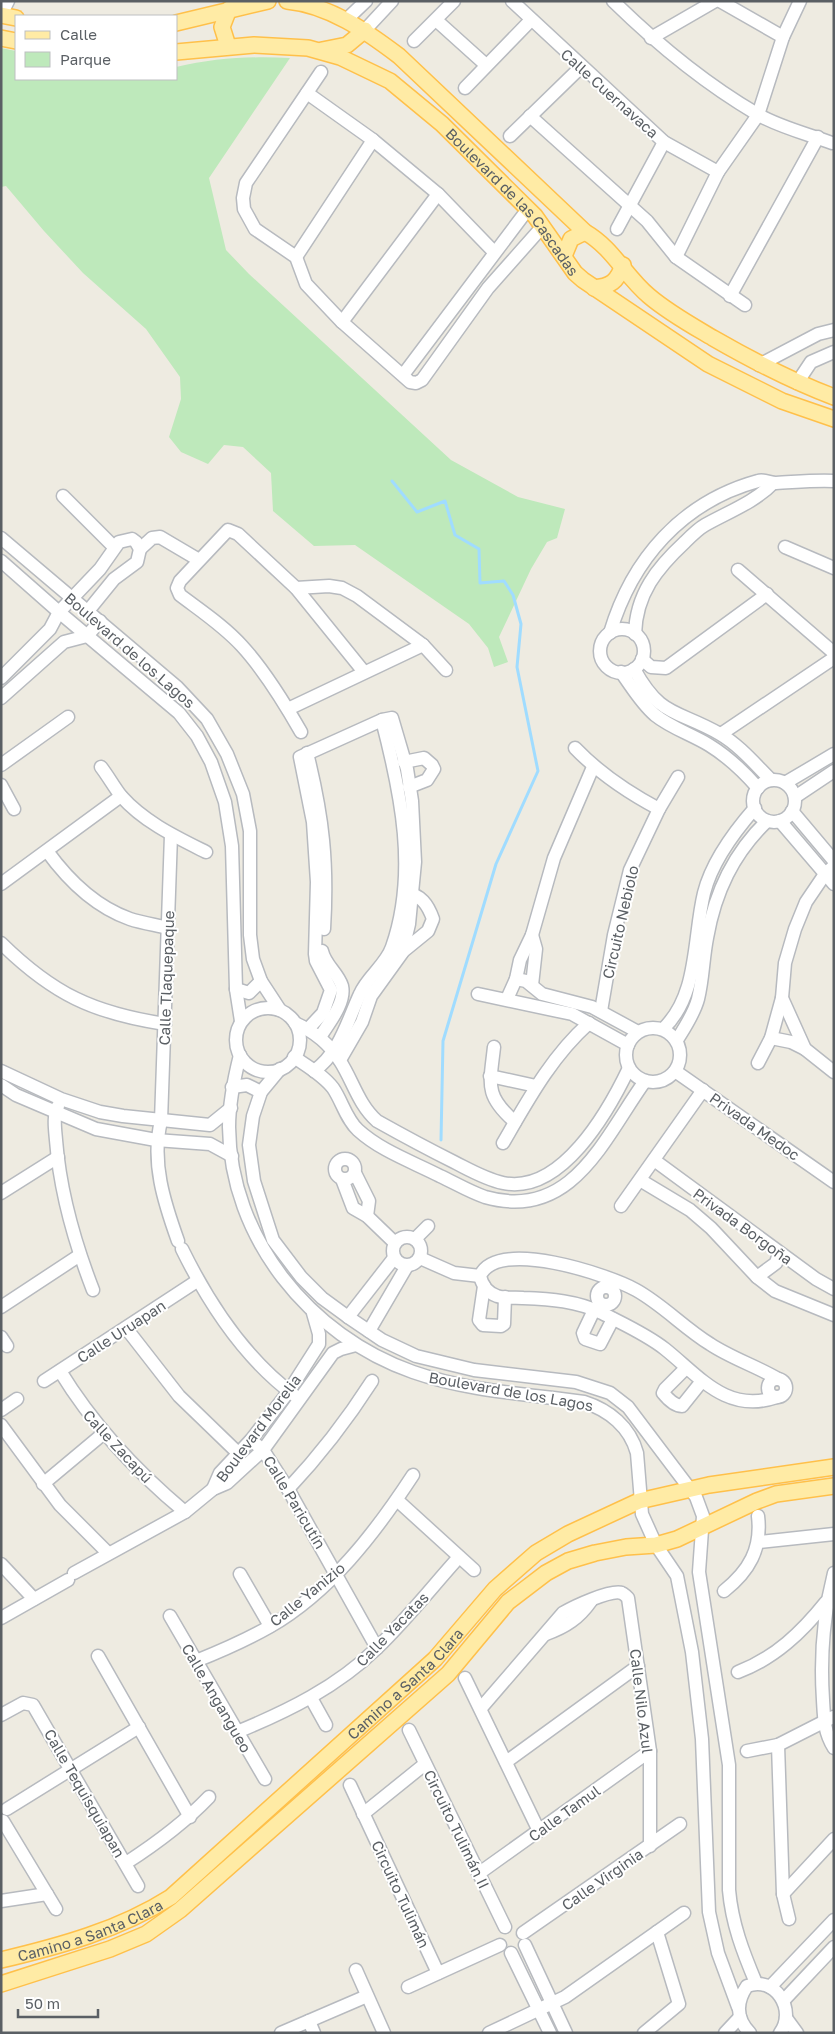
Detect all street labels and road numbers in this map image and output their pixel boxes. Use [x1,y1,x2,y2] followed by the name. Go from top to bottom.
[558,45,662,141] street label: Calle Cuernavaca
[442,124,583,279] street label: Boulevard de las Cascadas
[61,589,199,711] street label: Boulevard de los Lagos
[598,863,642,981] street label: Circuito Nebiolo
[155,910,177,1046] street label: Calle Tlaquepaque
[707,1088,803,1164] street label: Privada Medoc
[690,1184,796,1268] street label: Privada Borgoña
[73,1296,169,1366] street label: Calle Uruapan
[427,1368,595,1414] street label: Boulevard de los Lagos
[212,1371,304,1485] street label: Boulevard Morelia
[80,1406,156,1486] street label: Calle Zacapú
[260,1452,330,1552] street label: Calle Paricutín
[266,1558,348,1630] street label: Calle Yanizio
[352,1588,432,1670] street label: Calle Yacatas
[343,1624,467,1743] street label: Camino a Santa Clara
[179,1640,255,1756] street label: Calle Angangueo
[627,1648,657,1754] street label: Calle Nilo Azul
[41,1726,129,1860] street label: Calle Tequisquiapan
[420,1767,494,1891] street label: Circuito Tulimán II
[525,1781,603,1845] street label: Calle Tamul
[368,1837,434,1951] street label: Circuito Tulimán
[558,1844,646,1914] street label: Calle Virginia
[16,1895,166,1965] street label: Camino a Santa Clara

